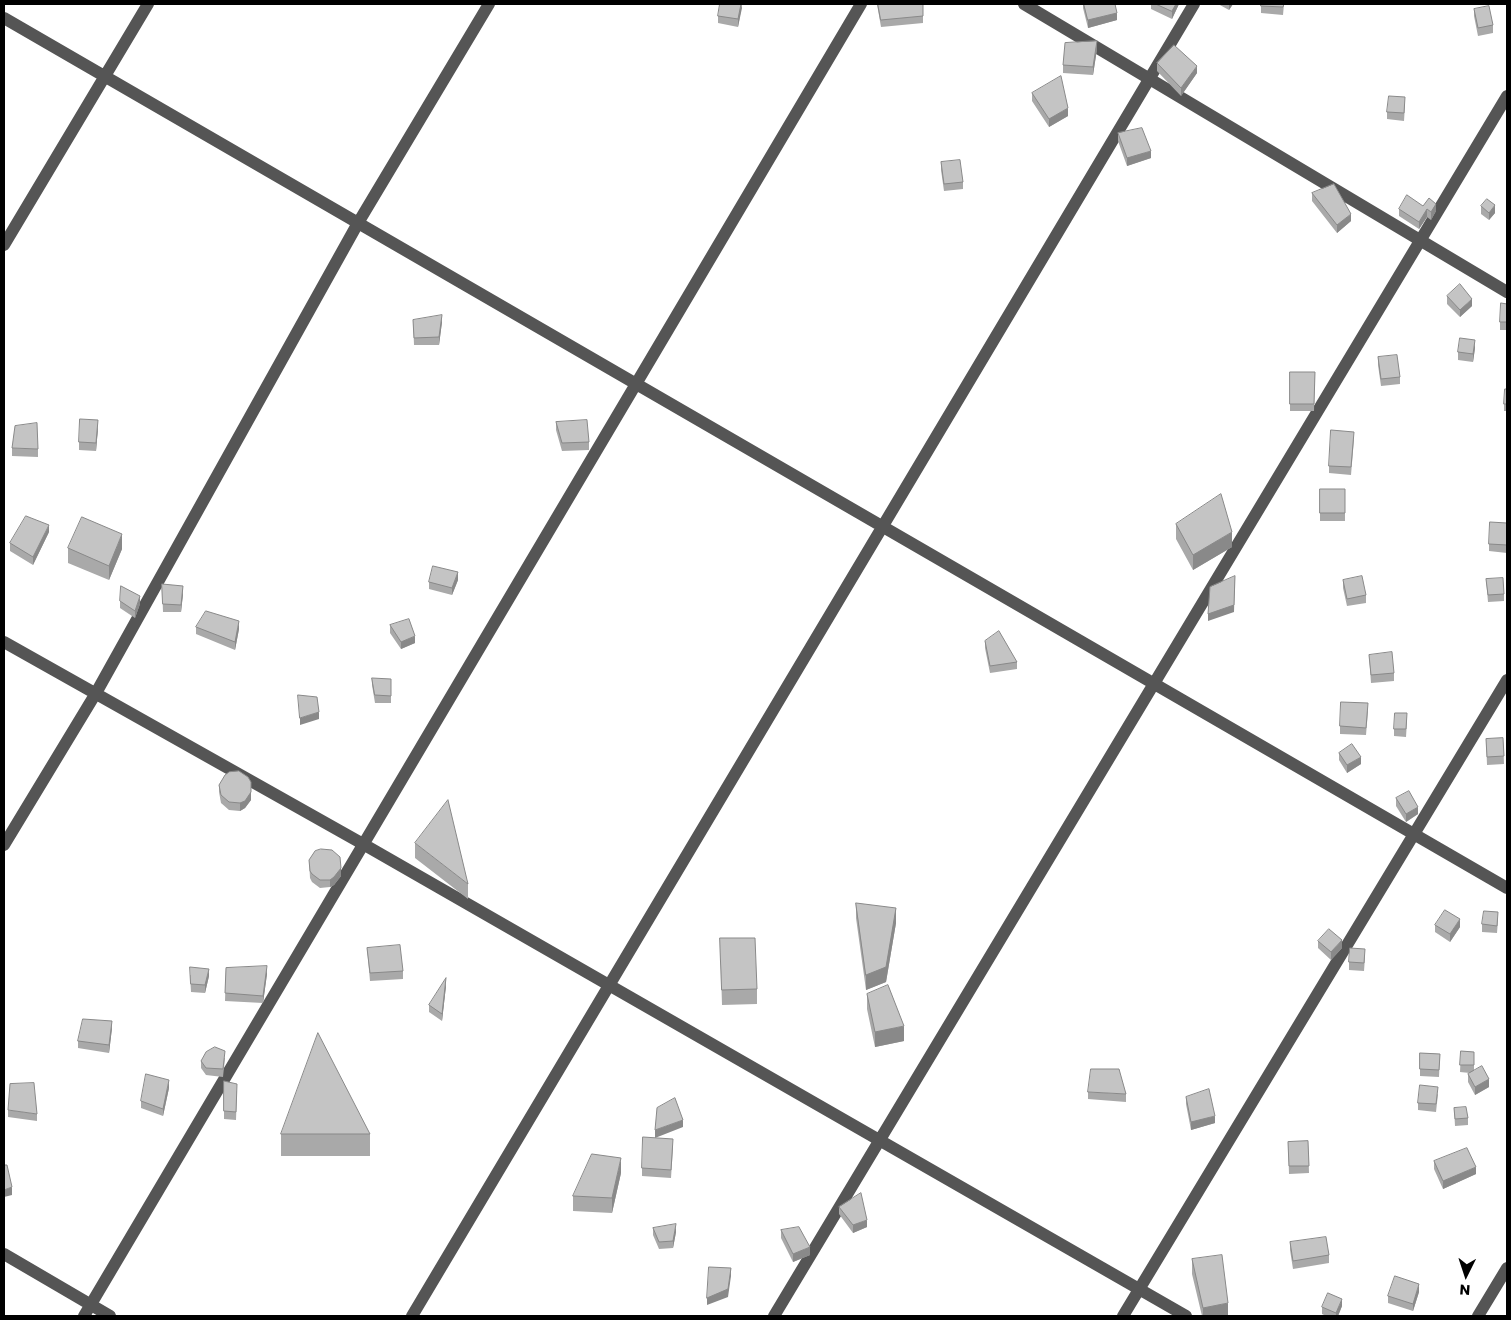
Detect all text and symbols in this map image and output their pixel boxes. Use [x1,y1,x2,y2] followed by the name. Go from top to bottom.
[1441,1250,1491,1300] north arrow
[1459,1280,1471,1300] text: N

